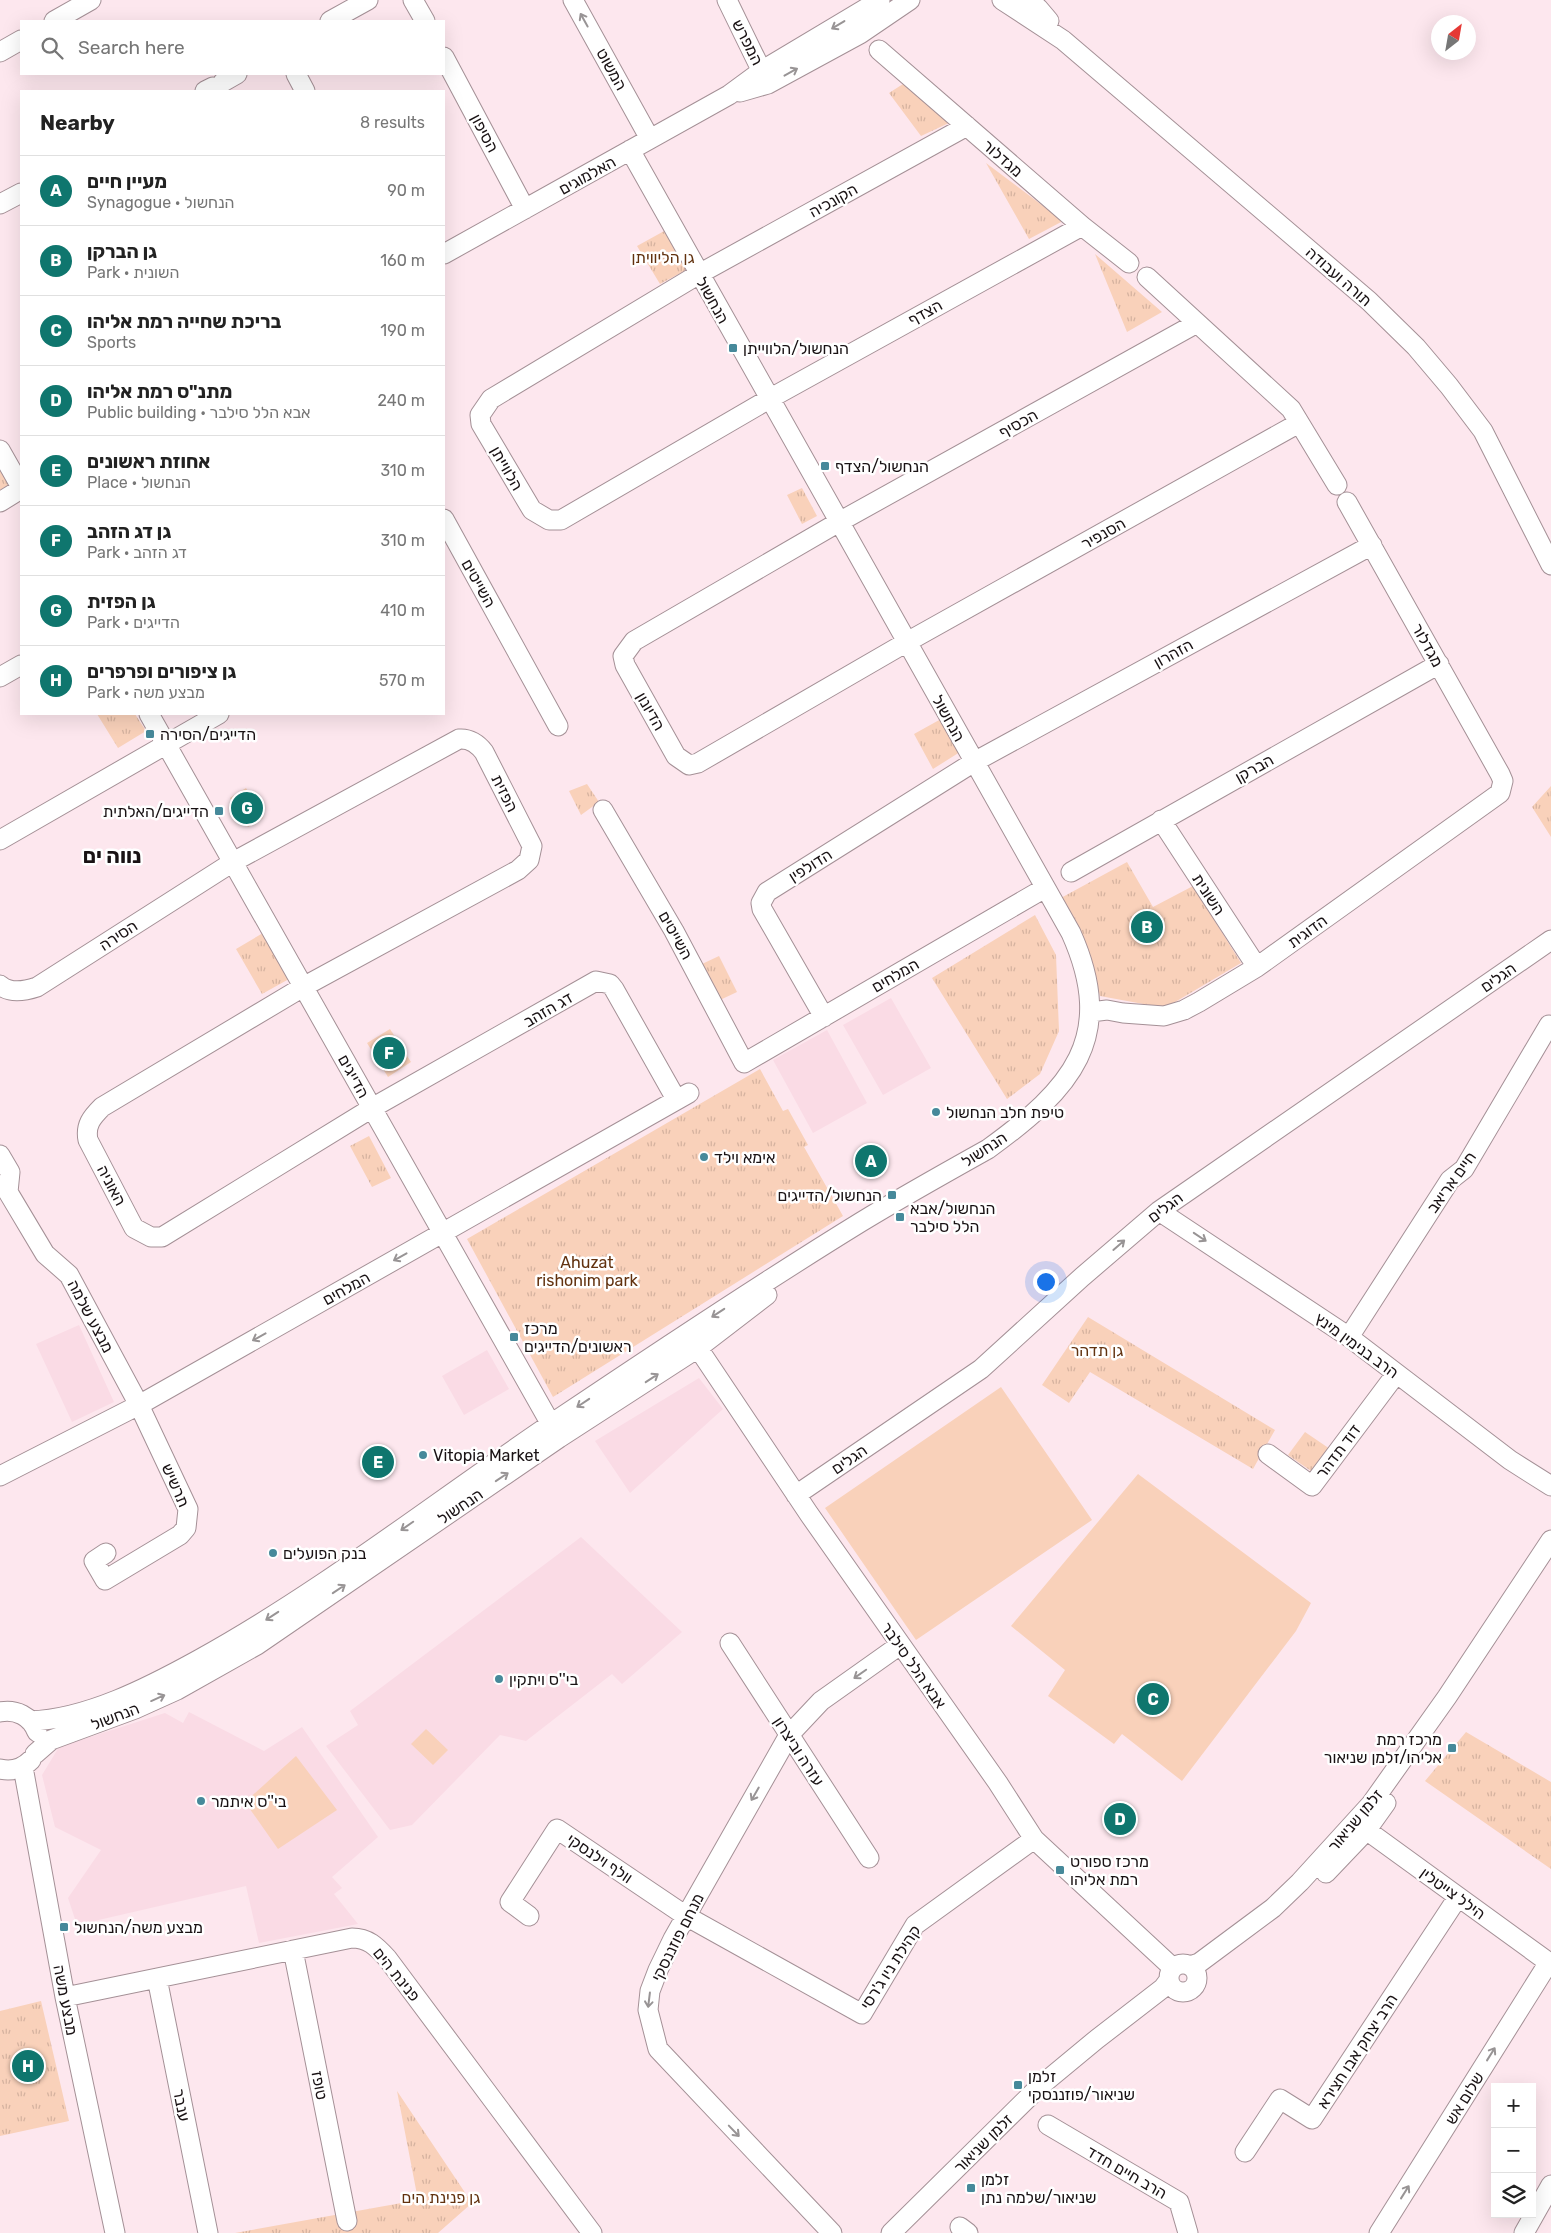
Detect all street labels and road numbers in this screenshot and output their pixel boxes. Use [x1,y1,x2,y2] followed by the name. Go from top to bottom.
[728,16,767,68] street label: המפרש
[592,45,631,94] street label: המשוט
[467,111,503,156] street label: הסיפון
[979,136,1027,181] street label: מגדלור
[555,152,619,199] street label: האלמוגים
[806,179,861,222] street label: הקונכיה
[1302,243,1375,310] street label: תורה ועבודה
[692,274,733,327] street label: הנחשול
[905,295,946,330] street label: הצדף
[995,405,1041,442] street label: הכסיף
[486,443,527,494] street label: הלווייתן
[1078,514,1129,553] street label: הסנפיר
[458,556,500,611] street label: השייטים
[1408,620,1447,670] street label: מגדלור
[1150,635,1196,672] street label: הזהרון
[632,689,669,734] street label: הדיונון
[928,692,969,745] street label: הנחשול
[1232,750,1277,787] street label: הברקן
[487,771,522,815] street label: הפזית
[785,845,836,886] street label: הדולפין
[1188,870,1229,919] street label: השונית
[655,908,697,963] street label: השייטים
[1284,911,1331,952] street label: הדוגית
[95,916,141,955] street label: הסירה
[868,954,922,997] street label: המלחים
[1477,958,1520,996] street label: הגלים
[520,988,576,1031] street label: דג הזהב
[334,1051,373,1101] street label: הדייגים
[958,1128,1010,1171] street label: הנחשול
[1423,1148,1480,1217] street label: חיים אריאב
[93,1162,130,1209] street label: האוניה
[1144,1188,1187,1227] street label: הגלים
[319,1268,373,1309] street label: המלחים
[63,1277,118,1356] street label: מבצע שלמה
[1311,1309,1402,1382] street label: הרב בנימין מינץ
[1312,1420,1365,1482] street label: דוד תדהר
[828,1441,871,1478] street label: הגלים
[158,1460,194,1510] street label: תרשיש
[434,1485,486,1528] street label: הנחשול
[877,1619,950,1712] street label: אבא הלל סילבר
[88,1699,142,1734] street label: הנחשול
[769,1713,828,1789] street label: עזרה וביצרון
[1324,1785,1387,1855] street label: זלמן שניאור
[563,1830,636,1887] street label: וולף וילנסקי
[1416,1863,1489,1923] street label: הילל צייטלין
[647,1890,708,1984] street label: מנחם פוזננסקי
[856,1922,925,2013] street label: קהילת ניו ג'רסי
[369,1944,424,2005] street label: פנינת הים
[49,1963,82,2037] street label: מבצע משה
[1313,1990,1402,2112] street label: הרב יצחק אבו חצירא
[307,2069,332,2101] street label: טופז
[1441,2069,1488,2128] street label: שלום אש
[169,2087,194,2123] street label: ענבר
[950,2110,1017,2177] street label: זלמן שניאור
[1083,2142,1170,2203] street label: הרב חיים חדד

